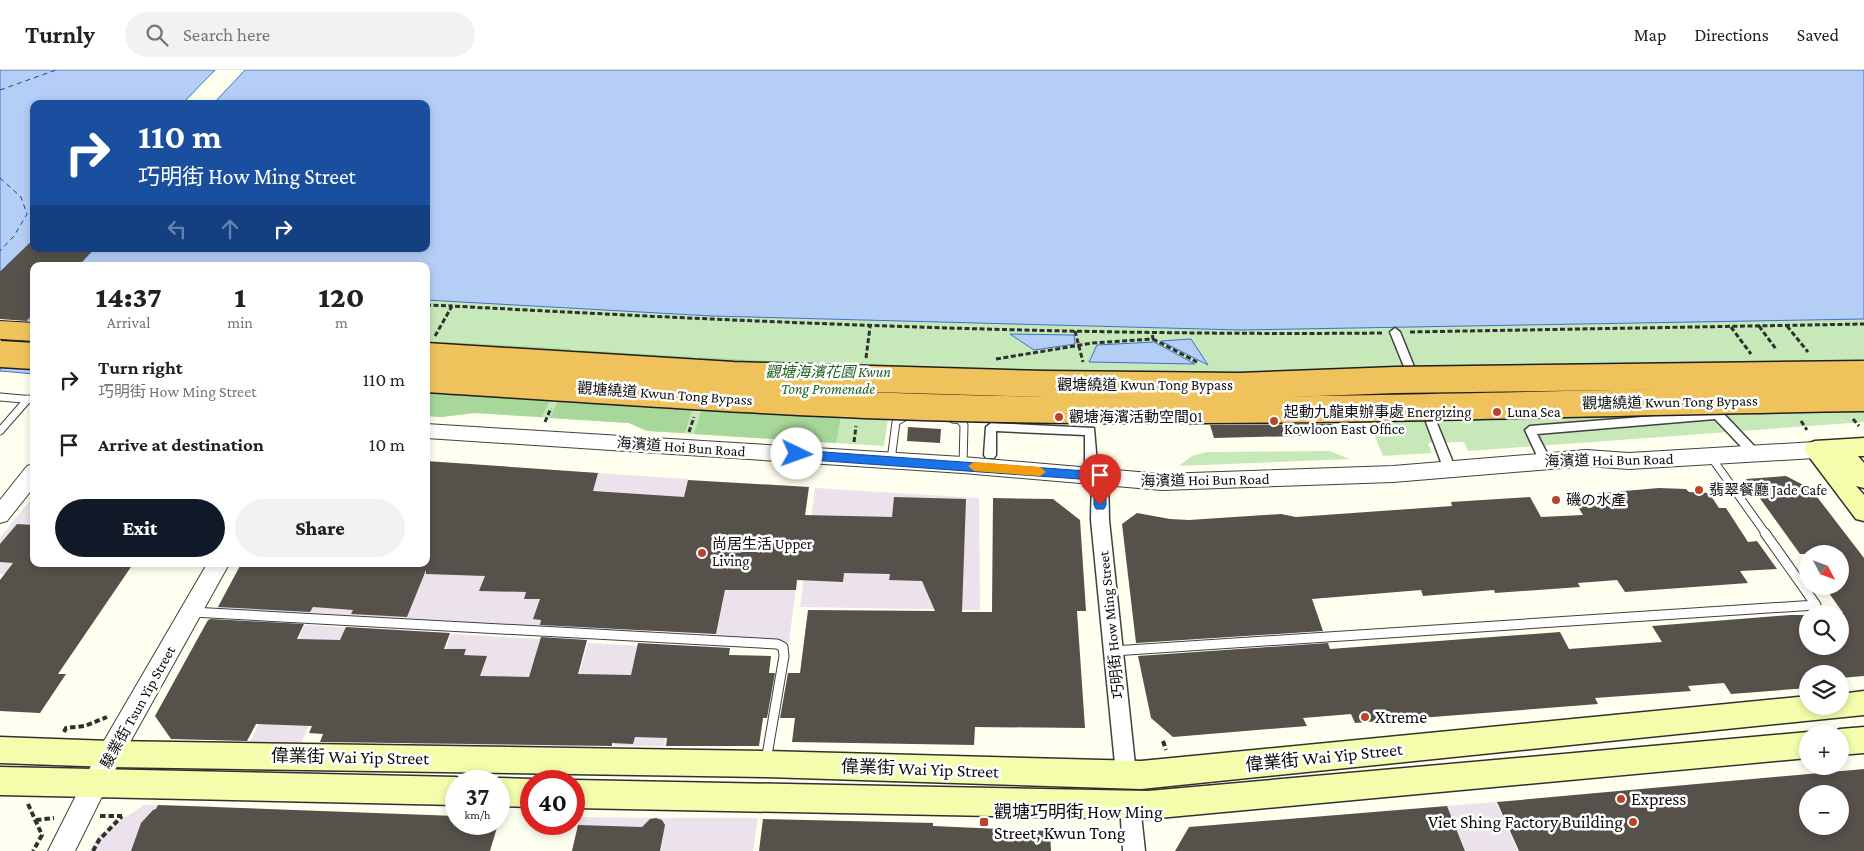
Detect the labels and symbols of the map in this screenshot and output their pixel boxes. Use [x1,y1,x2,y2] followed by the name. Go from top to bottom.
[765,364,891,398] park label: 觀塘海濱花園 Kwun Tong Promenade
[1057,376,1233,394] street label: 觀塘繞道 Kwun Tong Bypass
[577,379,753,409] street label: 觀塘繞道 Kwun Tong Bypass
[1582,391,1758,413] street label: 觀塘繞道 Kwun Tong Bypass
[1283,403,1471,437] place label: 起動九龍東辦事處 Energizing Kowloon East Office
[1507,404,1561,420] place label: Luna Sea
[1491,406,1503,418] marker: Luna Sea
[1069,408,1202,425] place label: 觀塘海濱活動空間01
[1053,411,1065,423] marker: 觀塘海濱活動空間01
[1268,415,1280,427] marker: 起動九龍東辦事處 Energizing Kowloon East Office
[770,427,822,479] position arrow
[616,435,746,459] street label: 海濱道 Hoi Bun Road
[1544,451,1674,469] street label: 海濱道 Hoi Bun Road
[1079,454,1121,505] pin
[1140,471,1270,489] street label: 海濱道 Hoi Bun Road
[1709,481,1828,499] place label: 翡翠餐廳 Jade Cafe
[1693,484,1705,496] marker: 翡翠餐廳 Jade Cafe
[1566,491,1626,508] place label: 磯の水產
[1550,494,1562,506] marker: 磯の水產
[712,536,813,570] place label: 尚居生活 Upper Living
[1799,545,1849,595] north arrow
[696,547,708,559] marker: 尚居生活 Upper Living
[1095,549,1128,700] street label: 巧明街 How Ming Street
[98,642,180,771] street label: 駿業街 Tsun Yip Street
[1375,707,1427,727] place label: Xtreme
[1359,711,1371,723] marker: Xtreme
[1244,739,1405,775] street label: 偉業街 Wai Yip Street
[271,746,430,768] street label: 偉業街 Wai Yip Street
[841,756,1000,782] street label: 偉業街 Wai Yip Street
[520,770,585,835] speed limit sign: 40
[1631,789,1686,809] place label: Express
[1615,793,1627,805] marker: Express
[994,802,1163,843] place label: 觀塘巧明街 How Ming Street, Kwun Tong
[1428,812,1623,832] place label: Viet Shing Factory Building
[978,816,990,828] marker: 觀塘巧明街 How Ming Street, Kwun Tong
[1627,816,1639,828] marker: Viet Shing Factory Building

